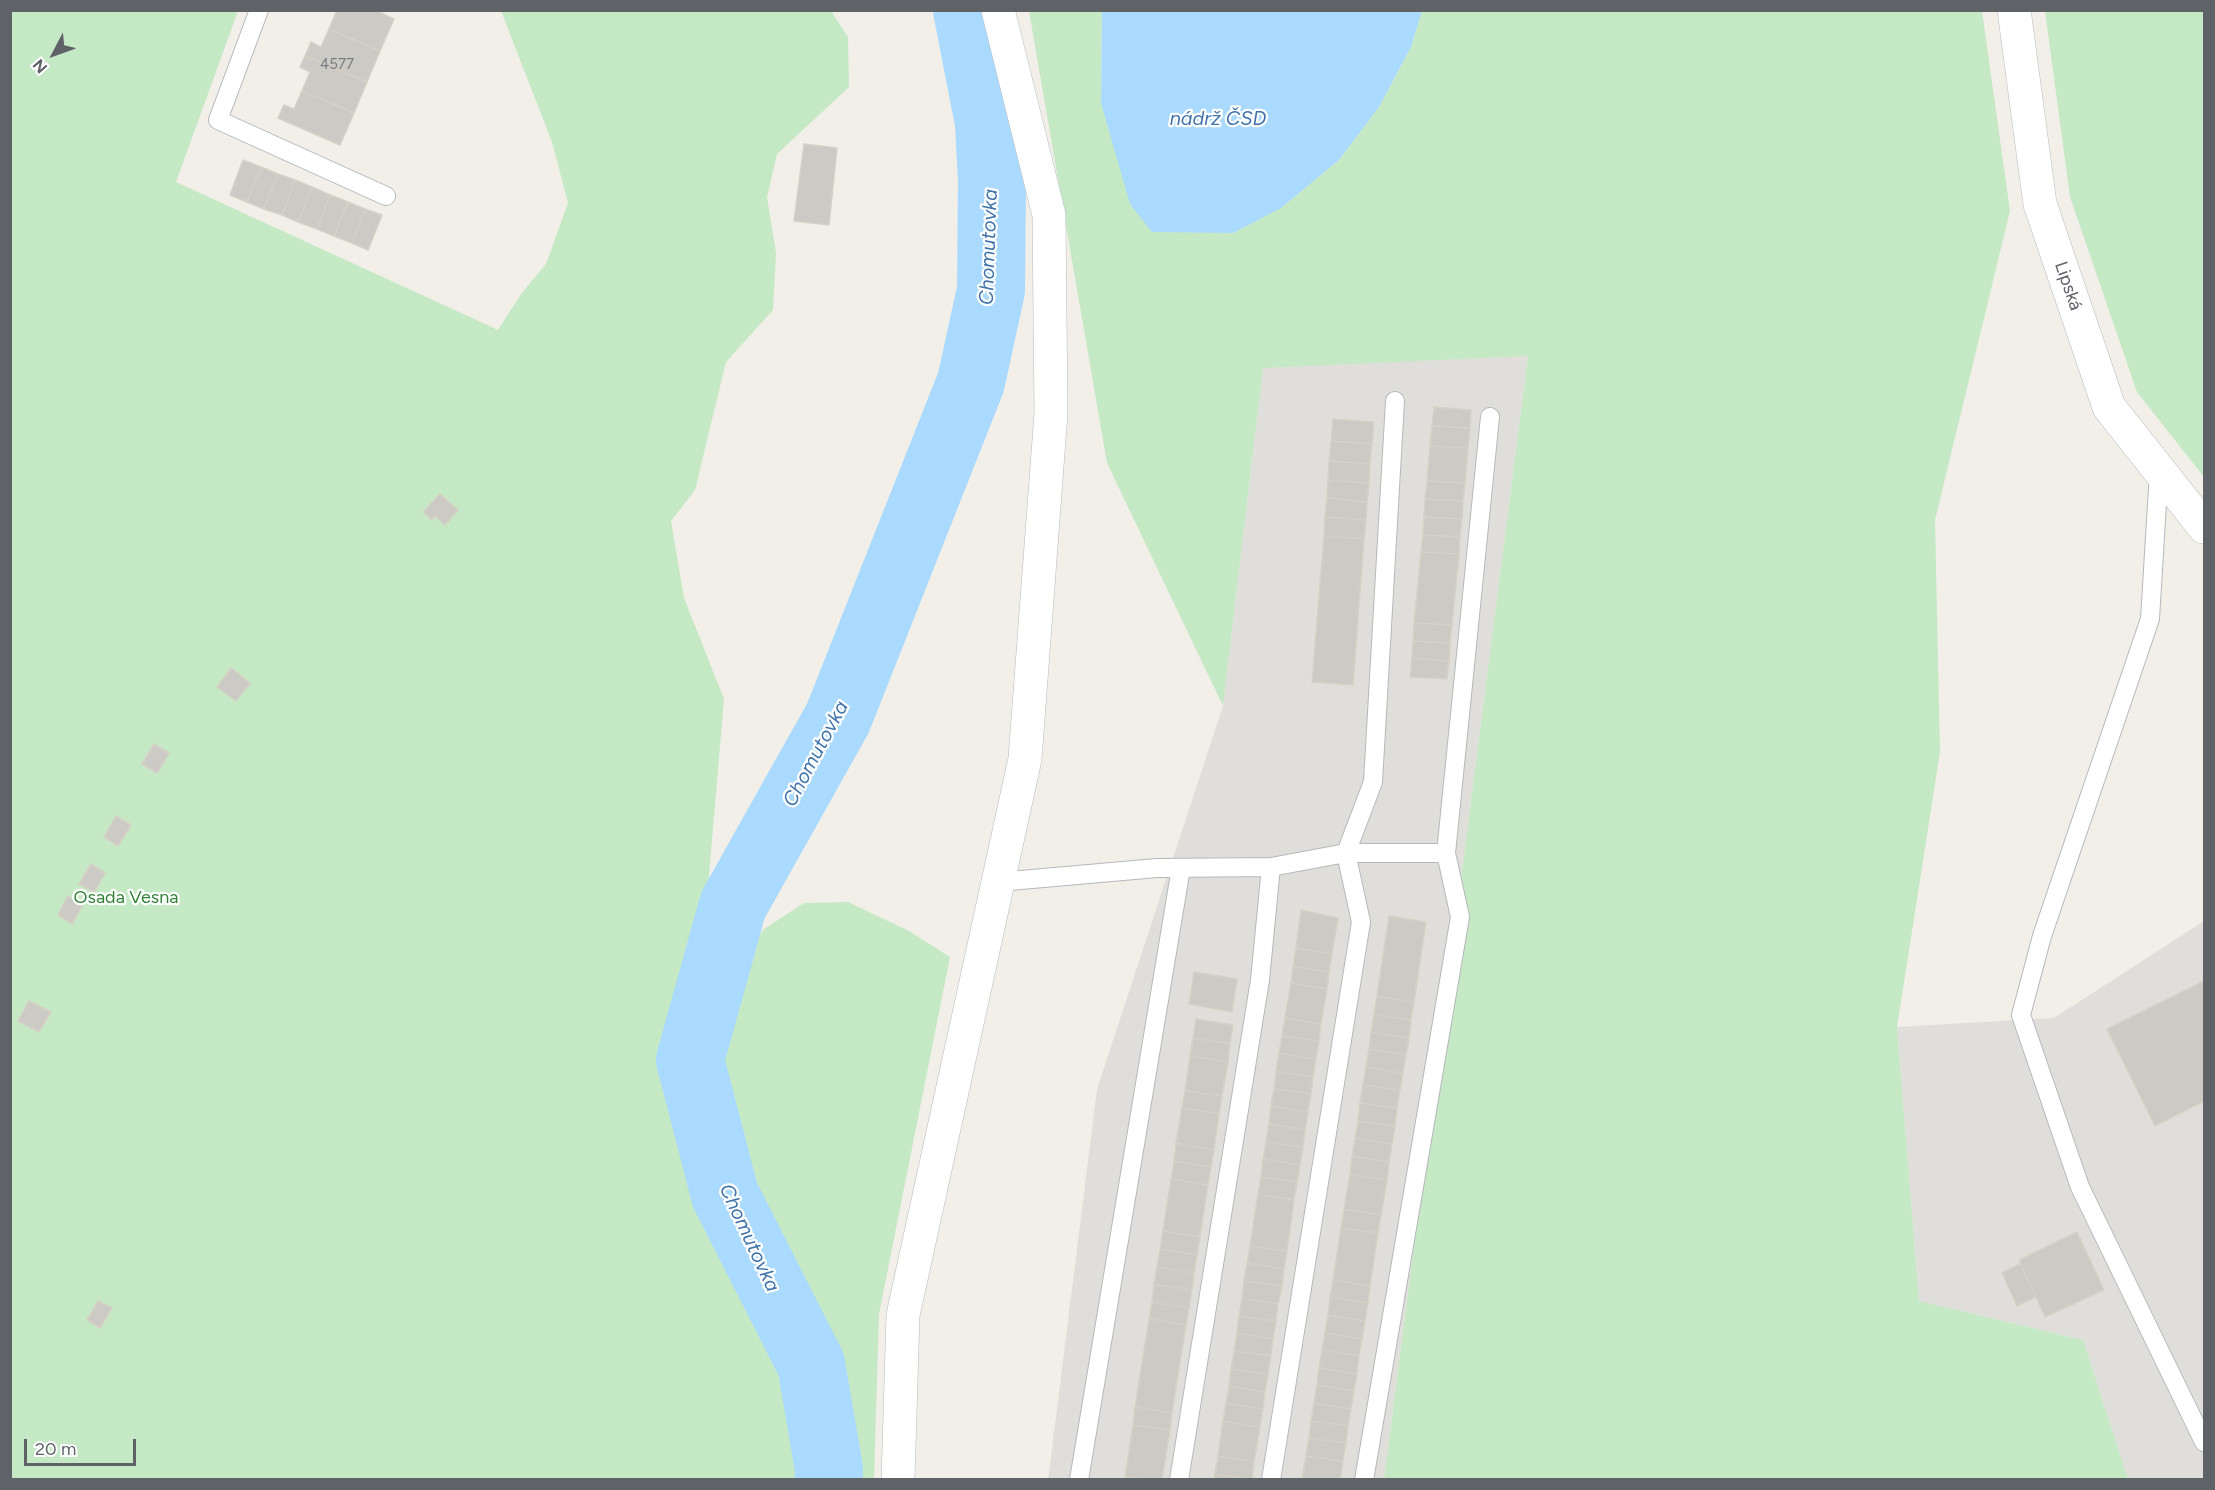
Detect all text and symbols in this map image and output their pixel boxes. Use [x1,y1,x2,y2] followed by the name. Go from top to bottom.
[24,24,84,84] north arrow
[29,55,51,77] text: N
[320,56,354,74] house number: 4577
[1170,107,1266,131] water label: nádrž ČSD
[975,189,1003,305] water label: Chomutovka
[2050,259,2086,313] street label: Lipská
[778,697,854,811] water label: Chomutovka
[74,887,178,909] park label: Osada Vesna
[714,1180,784,1296] water label: Chomutovka
[27,1427,140,1465] scale bar
[35,1438,76,1460] text: 20 m

